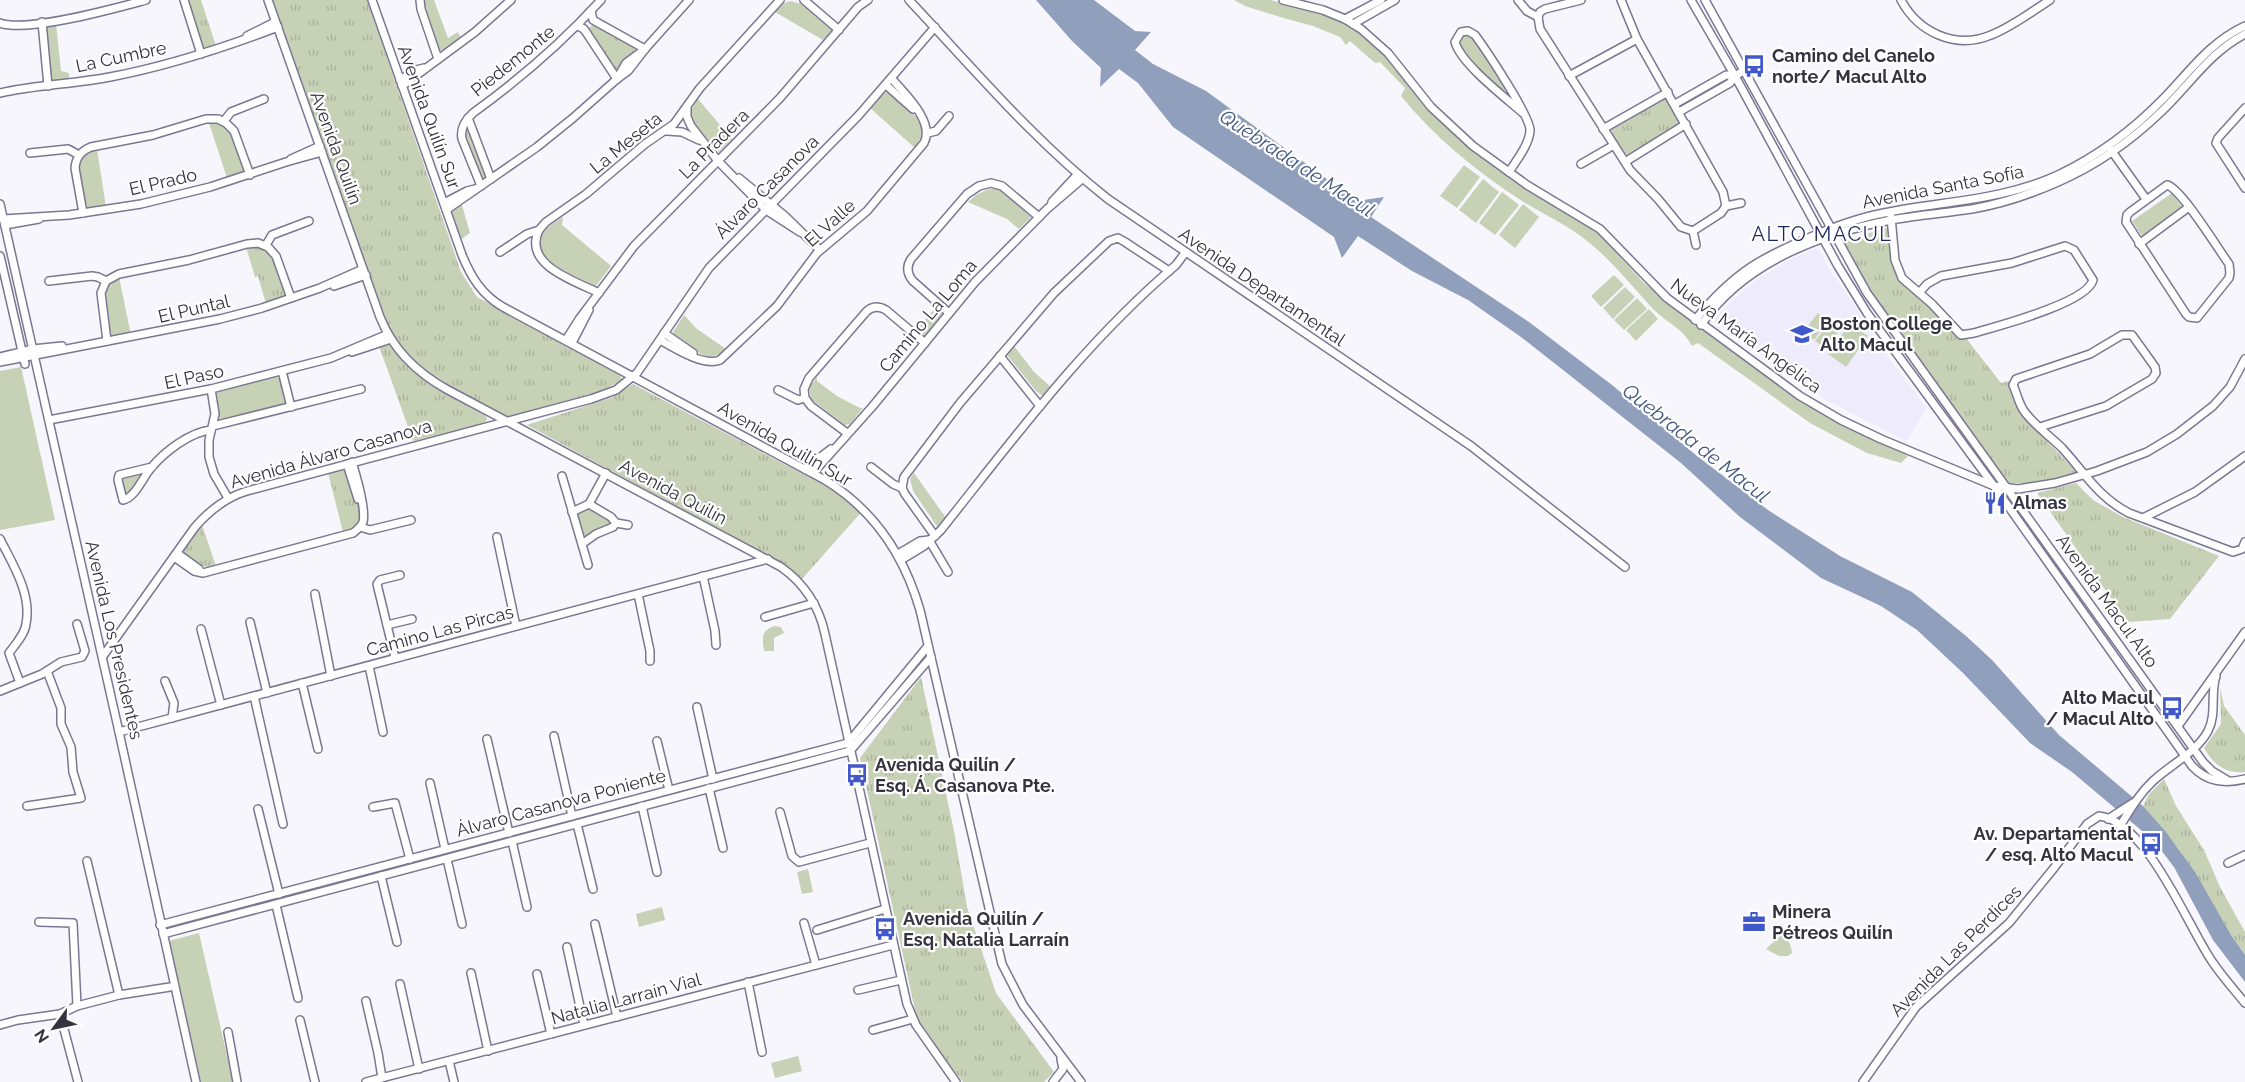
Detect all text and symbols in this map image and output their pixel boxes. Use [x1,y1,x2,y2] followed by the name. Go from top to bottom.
[467,20,559,101] street label: Piedemonte
[74,37,169,76] street label: La Cumbre
[394,42,465,192] street label: Avenida Quilín Sur
[1772,45,1935,87] place label: Camino del Canelo norte/ Macul Alto
[1741,53,1767,79] bus stop icon: Camino del Canelo norte/ Macul Alto
[306,88,367,207] street label: Avenida Quilín
[674,104,753,183] street label: La Pradera
[1215,104,1379,222] water label: Quebrada de Macul
[586,107,666,178] street label: La Meseta
[710,130,823,243] street label: Álvaro Casanova
[1860,161,2025,212] street label: Avenida Santa Sofía
[127,163,199,200] street label: El Prado
[800,194,860,251] street label: El Valle
[1752,222,1892,246] district label: ALTO MACUL
[1175,223,1350,350] street label: Avenida Departamental
[874,255,981,376] street label: Camino La Loma
[1667,274,1826,397] street label: Nueva María Angélica
[156,290,232,327] street label: El Puntal
[1820,313,1953,355] place label: Boston College Alto Macul
[1789,321,1815,347] school or university icon: Boston College Alto Macul
[162,360,226,393] street label: El Paso
[1618,378,1774,508] water label: Quebrada de Macul
[714,397,857,491] street label: Avenida Quilín Sur
[227,414,434,492] street label: Avenida Álvaro Casanova
[616,454,731,529] street label: Avenida Quilín
[1982,490,2008,516] restaurant icon: Almas
[2013,492,2067,513] place label: Almas
[2052,530,2163,672] street label: Avenida Macul Alto
[81,538,148,742] street label: Avenida Los Presidentes
[364,601,516,660] street label: Camino Las Pircas
[2046,687,2154,729] place label: Alto Macul / Macul Alto
[2159,695,2185,721] bus stop icon: Alto Macul / Macul Alto
[875,754,1055,796] place label: Avenida Quilín / Esq. Á. Casanova Pte.
[844,762,870,788] bus stop icon: Avenida Quilín / Esq. Á. Casanova Pte.
[454,763,668,841] street label: Álvaro Casanova Poniente
[1973,823,2133,865] place label: Av. Departamental / esq. Alto Macul
[2138,831,2164,857] bus stop icon: Av. Departamental / esq. Alto Macul
[1886,880,2026,1021] street label: Avenida Las Perdices
[1772,901,1893,943] place label: Minera Pétreos Quilín
[903,908,1069,950] place label: Avenida Quilín / Esq. Natalia Larraín
[1741,909,1767,935] office icon: Minera Pétreos Quilín
[872,916,898,942] bus stop icon: Avenida Quilín / Esq. Natalia Larraín
[548,968,703,1029] street label: Natalia Larraín Vial
[24,998,84,1058] north arrow
[31,1026,53,1046] text: N

